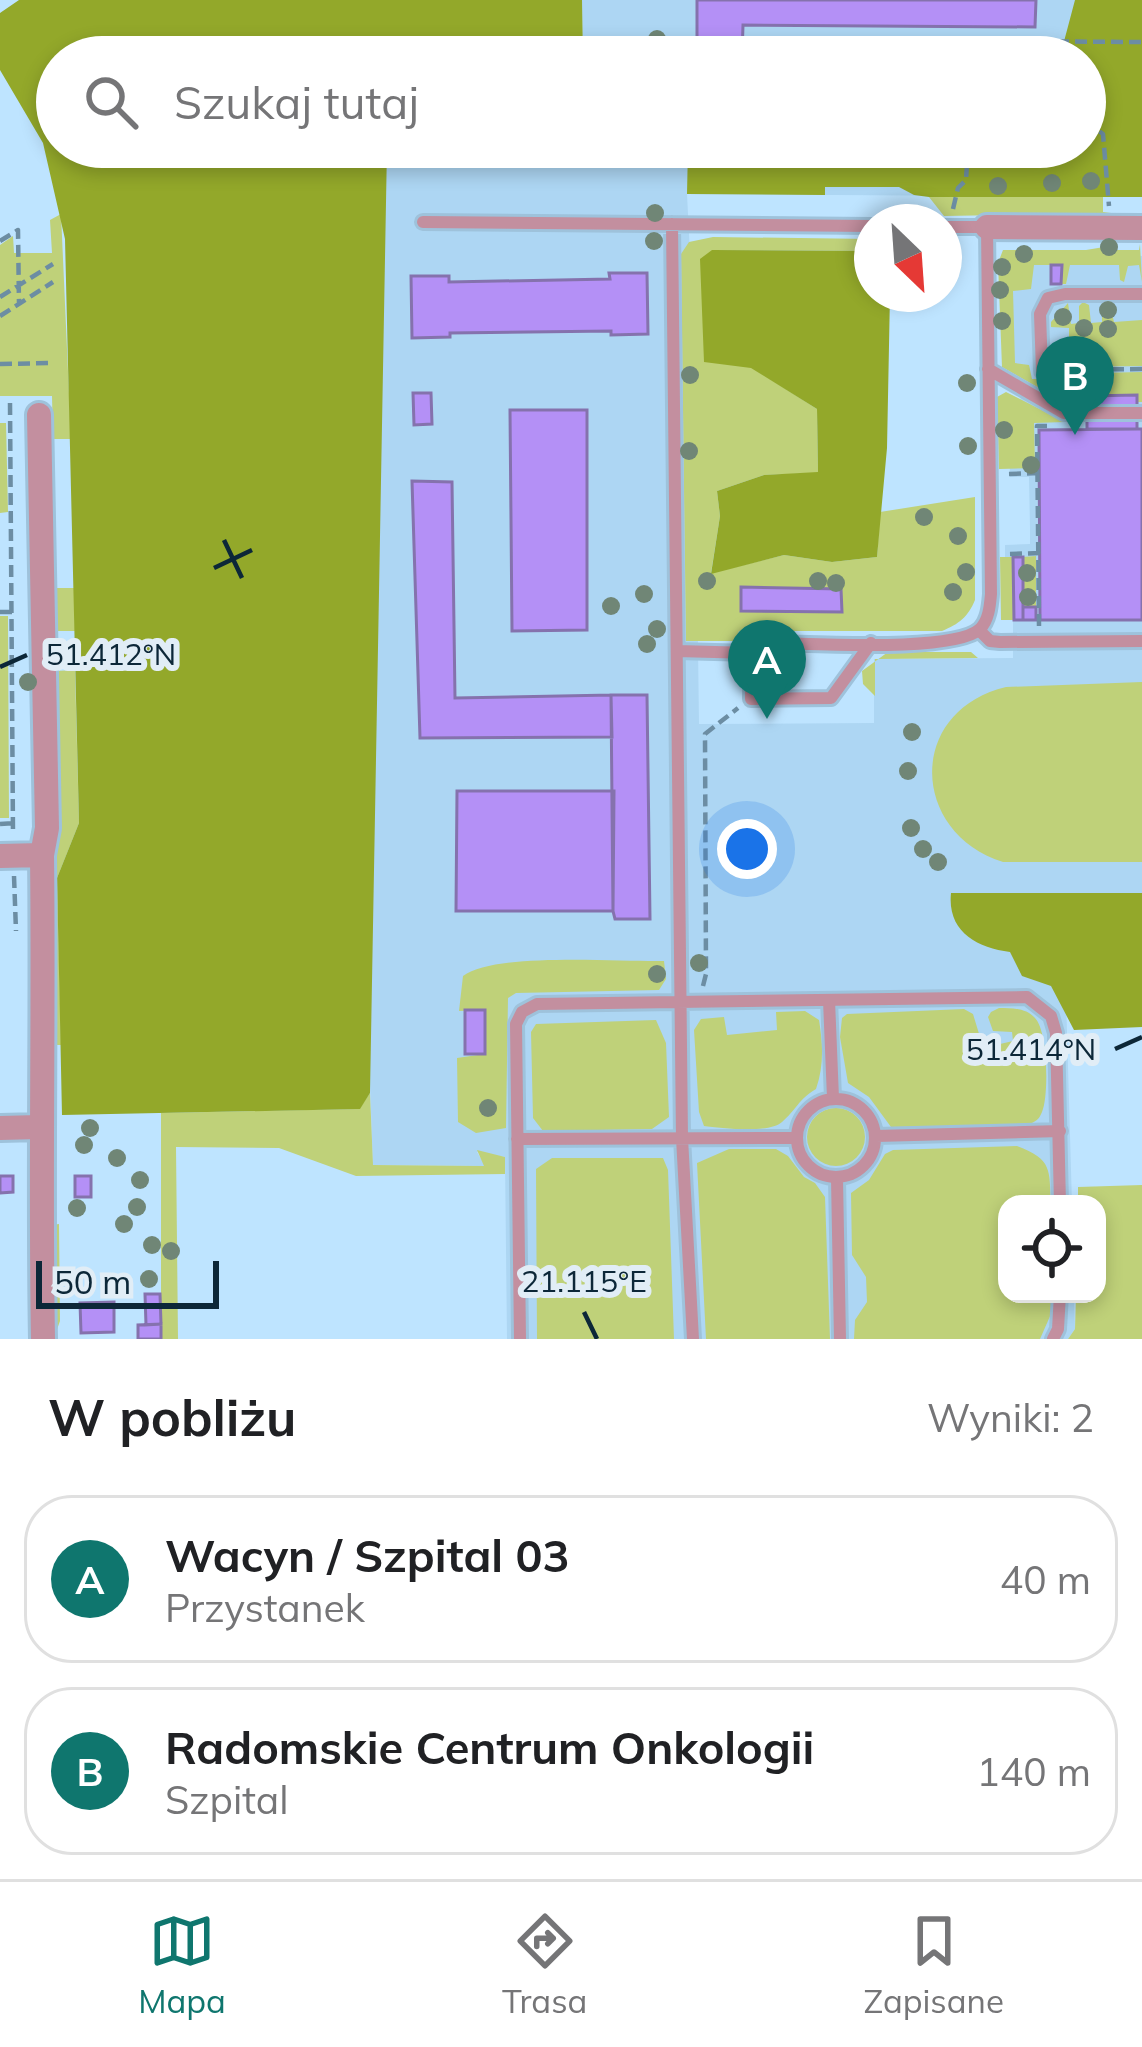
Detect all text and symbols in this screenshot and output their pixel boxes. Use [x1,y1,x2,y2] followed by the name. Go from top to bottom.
[36,36,1106,168] search box
[78,69,144,135] icon: search
[174,74,419,130] text: Szukaj tutaj
[854,204,962,312] north arrow
[1036,336,1114,435] pin: B
[728,620,806,719] pin: A
[46,635,176,673] text: 51.412°N
[717,819,777,879] your location
[966,1030,1096,1068] text: 51.414°N
[998,1195,1106,1303] map controls
[998,1195,1106,1303] button: locate
[36,1255,219,1308] scale bar
[54,1261,131,1302] text: 50 m
[521,1262,647,1300] text: 21.115°E
[48,1385,296,1449] text: W pobliżu
[927,1393,1094,1442] text: Wyniki: 2
[165,1527,569,1583] text: Wacyn / Szpital 03
[75,1555,105,1604] text: A
[1000,1555,1091,1604] text: 40 m
[165,1583,365,1632] text: Przystanek
[165,1719,814,1775] text: Radomskie Centrum Onkologii
[77,1747,103,1796] text: B
[976,1747,1091,1796] text: 140 m
[165,1775,289,1824] text: Szpital
[138,1908,226,2021] tab: Mapa
[502,1908,587,2021] tab: Trasa
[864,1908,1004,2021] tab: Zapisane

